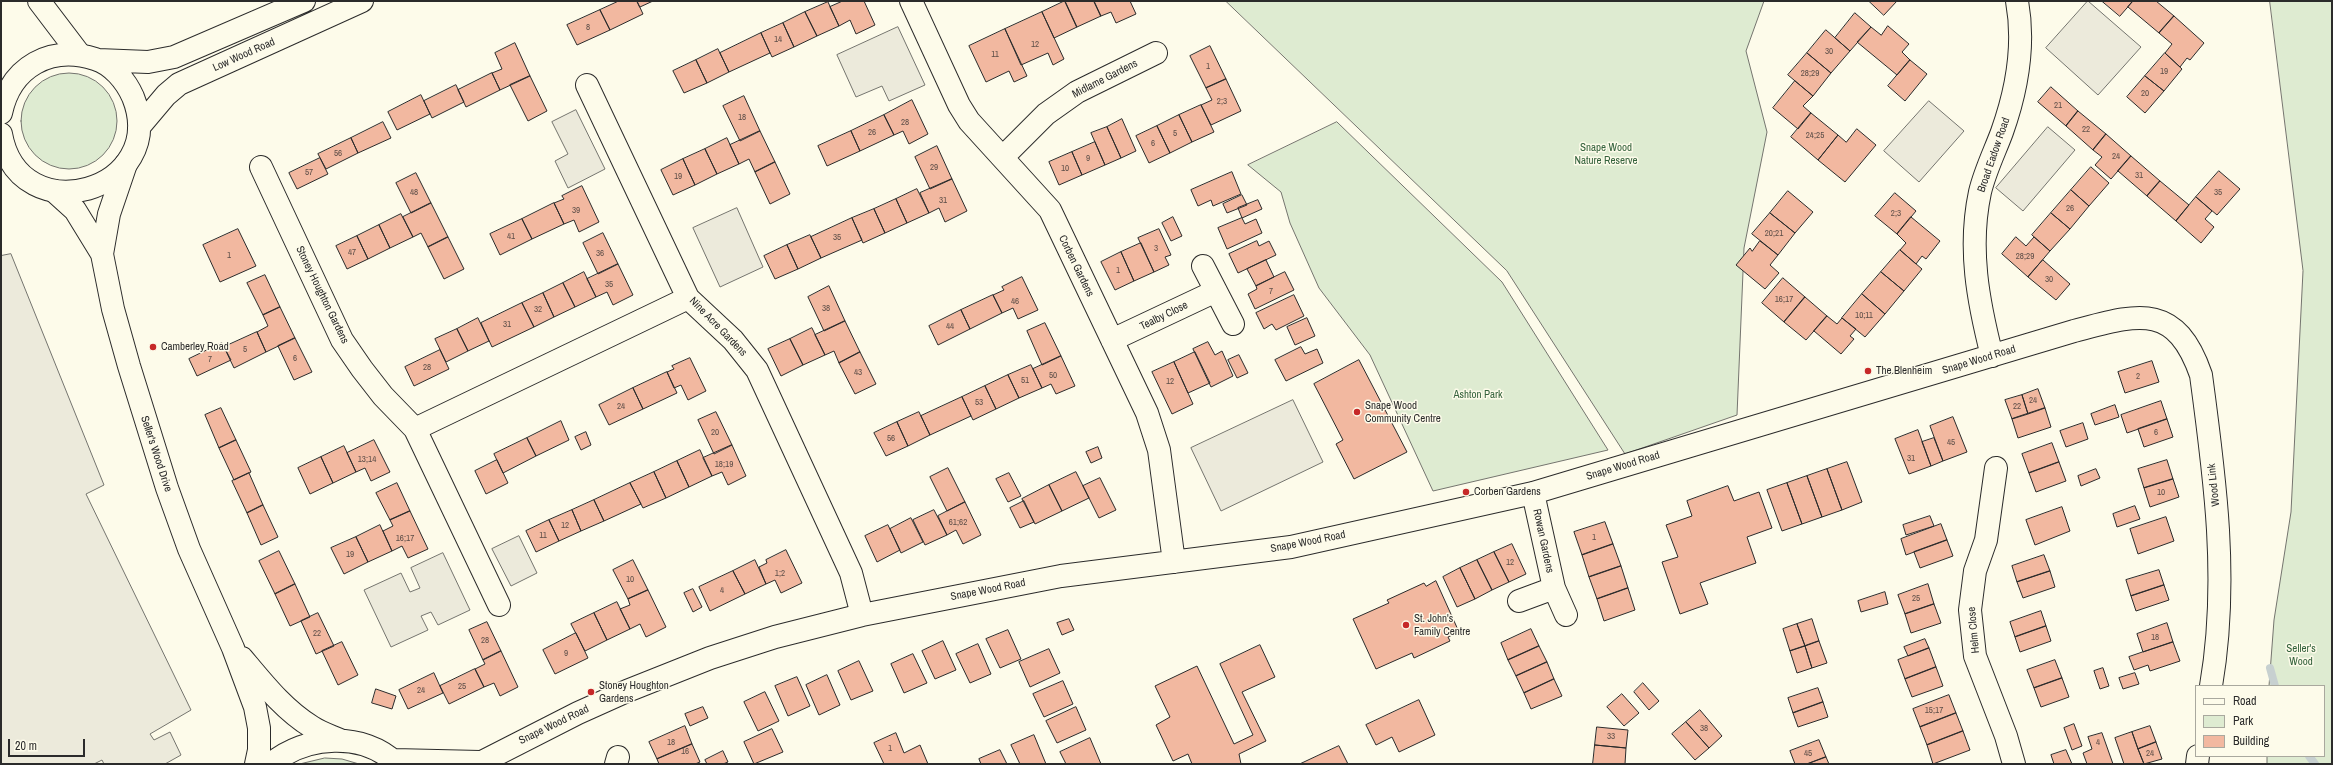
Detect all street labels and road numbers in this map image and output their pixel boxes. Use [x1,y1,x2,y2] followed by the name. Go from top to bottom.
[211,35,277,75] street label: Low Wood Road
[1070,57,1140,101] street label: Midlame Gardens
[1975,116,2013,194] street label: Broad Eadow Road
[1055,233,1097,299] street label: Corben Gardens
[293,244,351,346] street label: Stoney Houghton Gardens
[686,295,750,359] street label: Nine Acre Gardens
[1138,299,1190,333] street label: Tealby Close
[1941,343,2017,377] street label: Snape Wood Road
[137,414,175,494] street label: Seller's Wood Drive
[1585,449,1661,483] street label: Snape Wood Road
[2205,463,2223,507] street label: Wood Link
[1530,508,1556,574] street label: Rowan Gardens
[1269,528,1347,556] street label: Snape Wood Road
[949,576,1027,604] street label: Snape Wood Road
[1965,606,1983,654] street label: Helm Close
[517,702,591,748] street label: Snape Wood Road

